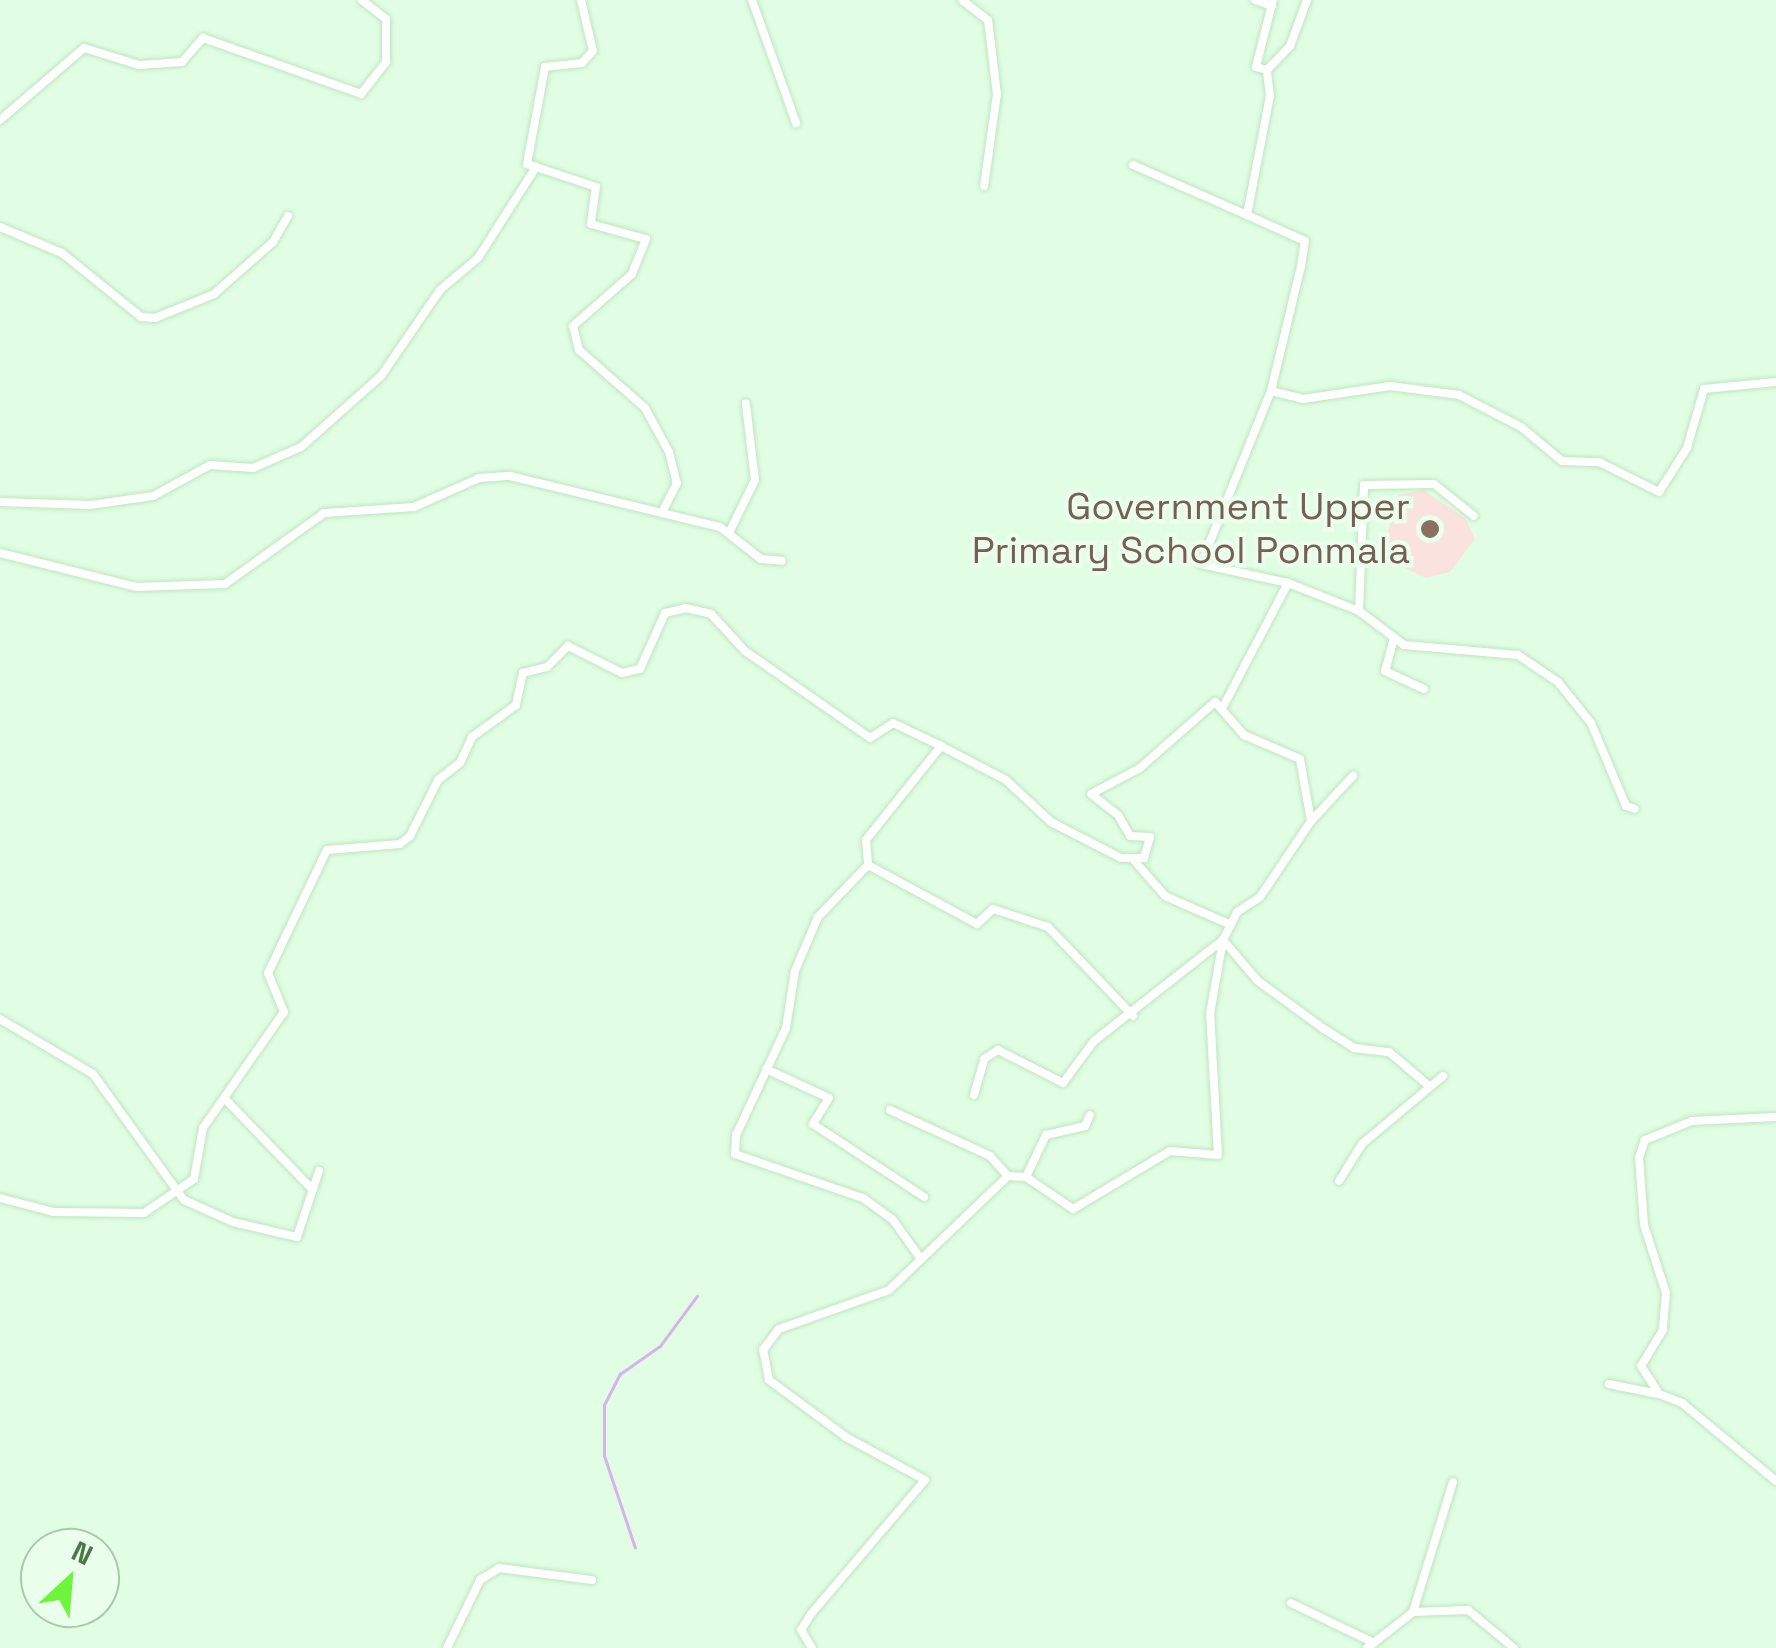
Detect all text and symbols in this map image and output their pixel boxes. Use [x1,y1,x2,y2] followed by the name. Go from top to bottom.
[972,484,1410,574] place label: Government Upper Primary School Ponmala
[1419,518,1441,540] marker: Government Upper Primary School Ponmala
[20,1528,120,1628] north arrow
[66,1533,99,1573] text: N

